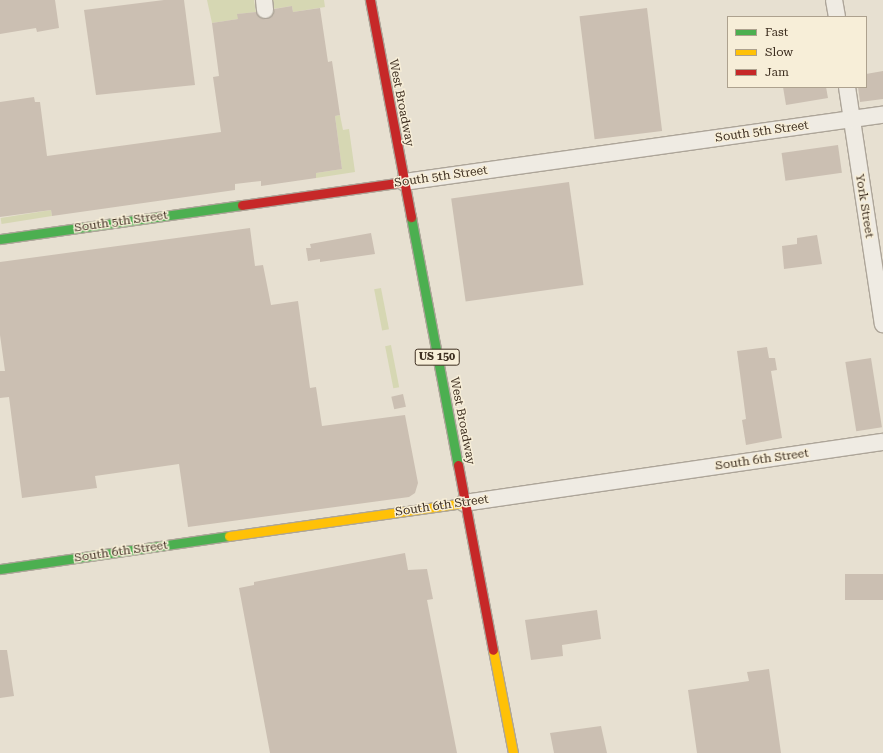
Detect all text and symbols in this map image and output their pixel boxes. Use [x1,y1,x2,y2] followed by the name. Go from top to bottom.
[727,16,867,88] legend
[765,25,788,39] text: Fast
[765,45,793,59] text: Slow
[385,58,417,148] street label: West Broadway
[765,65,789,79] text: Jam
[714,118,810,146] street label: South 5th Street
[393,163,489,191] street label: South 5th Street
[852,173,876,239] street label: York Street
[73,208,169,236] street label: South 5th Street
[414,348,460,366] road number: US 150
[446,376,478,466] street label: West Broadway
[714,446,810,474] street label: South 6th Street
[394,492,490,520] street label: South 6th Street
[73,538,169,566] street label: South 6th Street

